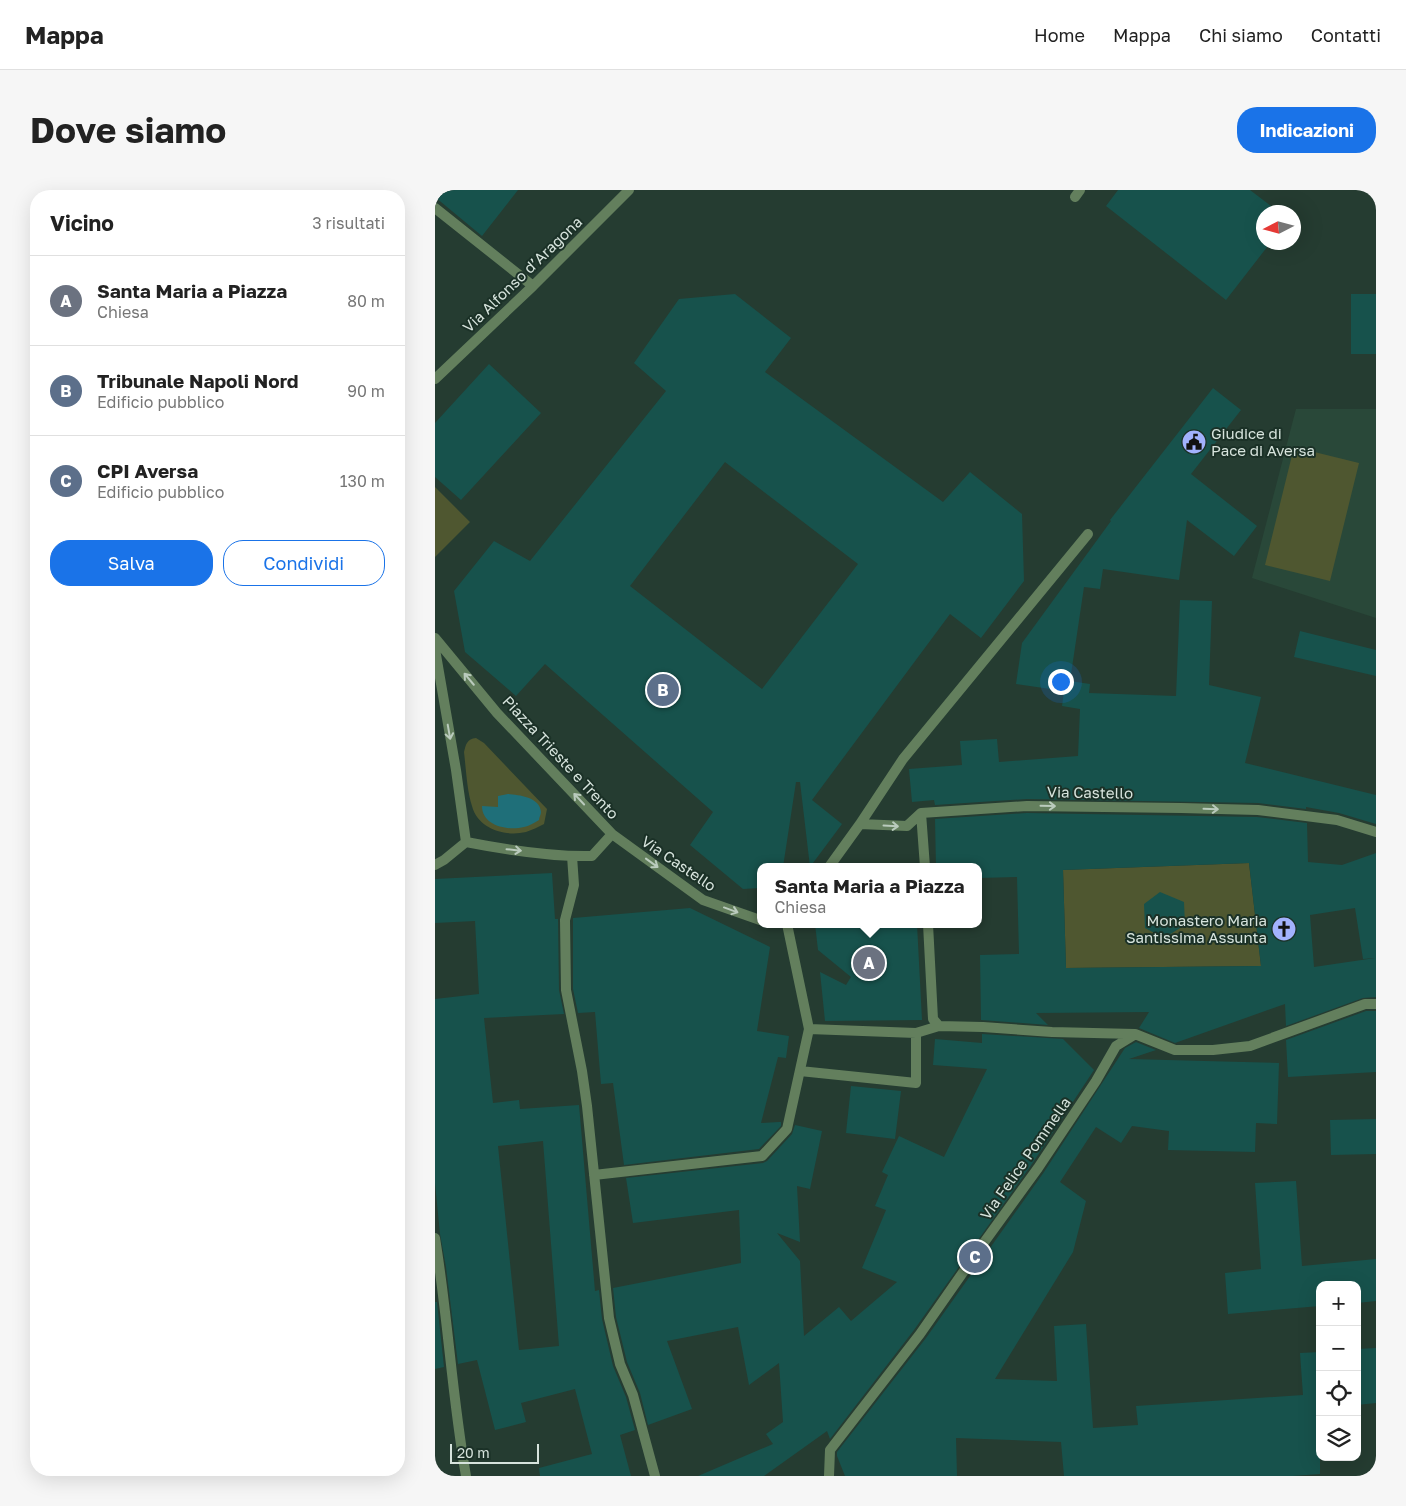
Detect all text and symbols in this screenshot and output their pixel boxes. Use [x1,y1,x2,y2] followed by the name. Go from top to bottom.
[25,20,104,49] text: Mappa
[1034,24,1085,46] text: Home
[1113,24,1171,46] text: Mappa
[1199,24,1283,46] text: Chi siamo
[1311,24,1381,46] text: Contatti
[1237,107,1376,153] button: Indicazioni
[30,109,226,151] text: Dove siamo
[1256,205,1301,250] north arrow
[50,210,114,236] text: Vicino
[459,212,585,336] street label: Via Alfonso d’Aragona
[312,213,385,233] text: 3 risultati
[97,279,287,302] text: Santa Maria a Piazza
[60,291,72,311] text: A
[347,291,385,311] text: 80 m
[97,302,149,322] text: Chiesa
[97,369,298,392] text: Tribunale Napoli Nord
[60,381,72,401] text: B
[347,381,385,401] text: 90 m
[97,392,224,412] text: Edificio pubblico
[1211,424,1315,459] place label: Giudice di Pace di Aversa
[1181,429,1207,455] public building icon: Giudice di Pace di Aversa
[97,459,198,482] text: CPI Aversa
[60,471,72,491] text: C
[340,471,385,491] text: 130 m
[97,482,224,502] text: Edificio pubblico
[50,540,213,586] button: Salva
[223,540,385,586] button: Condividi
[1048,669,1074,695] your location
[647,671,679,709] pin: B
[464,673,475,686] one-way arrow
[499,692,623,822] street label: Piazza Trieste e Trento
[445,723,455,739] one-way arrow
[1047,782,1133,802] street label: Via Castello
[573,792,585,805] one-way arrow
[1040,801,1056,811] one-way arrow
[1202,804,1218,813] one-way arrow
[883,821,899,830] one-way arrow
[638,831,720,895] street label: Via Castello
[506,845,522,855] one-way arrow
[645,858,659,868] one-way arrow
[757,863,982,928] popup
[774,874,965,897] text: Santa Maria a Piazza
[774,897,826,917] text: Chiesa
[723,906,739,915] one-way arrow
[1126,911,1267,946] place label: Monastero Maria Santissima Assunta
[1271,916,1297,942] church icon: Monastero Maria Santissima Assunta
[853,944,885,982] pin: A
[976,1093,1074,1223] street label: Via Felice Pommella
[959,1238,991,1276] pin: C
[1316,1281,1361,1461] map controls
[1316,1281,1361,1326] button: +
[1316,1326,1361,1371] button: −
[1316,1371,1361,1416] button: locate
[1316,1416,1361,1461] button: layers
[450,1441,539,1464] scale bar
[457,1444,490,1461] text: 20 m

